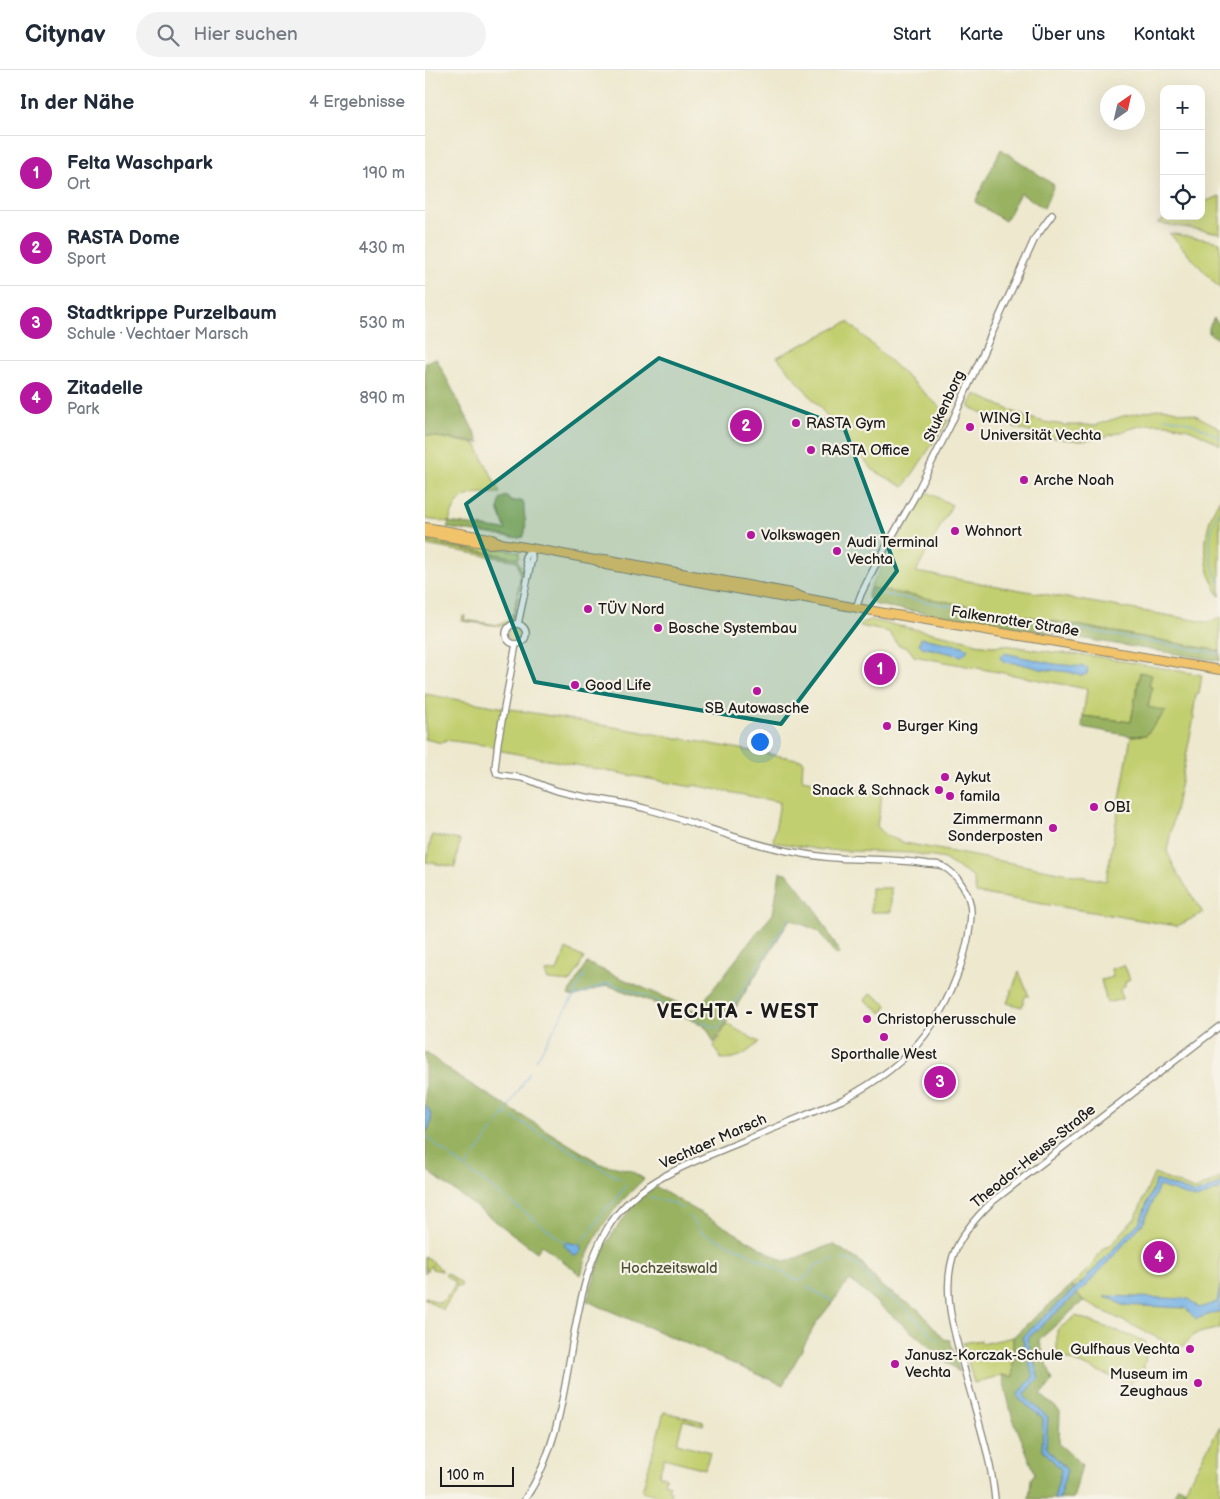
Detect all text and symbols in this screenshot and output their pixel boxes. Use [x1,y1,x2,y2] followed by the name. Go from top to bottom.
[136,12,486,57] search box
[25,20,106,49] text: Citynav
[154,21,182,49] icon: search
[194,23,298,46] text: Hier suchen
[893,24,931,45] text: Start
[959,24,1003,45] text: Karte
[1031,24,1105,45] text: Über uns
[1133,24,1195,45] text: Kontakt
[1100,85,1145,130] north arrow
[1160,85,1205,220] map controls
[1160,85,1205,130] button: +
[20,90,134,115] text: In der Nähe
[309,93,405,112] text: 4 Ergebnisse
[1160,130,1205,175] button: −
[67,152,213,175] text: Felta Waschpark
[33,164,39,183] text: 1
[363,164,405,183] text: 190 m
[67,175,90,194] text: Ort
[1160,175,1205,220] button: locate
[67,227,180,250] text: RASTA Dome
[31,239,41,258] text: 2
[358,239,405,258] text: 430 m
[67,250,106,269] text: Sport
[67,302,277,325] text: Stadtkrippe Purzelbaum
[31,314,41,333] text: 3
[359,314,405,333] text: 530 m
[67,325,248,344] text: Schule · Vechtaer Marsch
[920,367,969,445] street label: Stukenborg
[67,377,143,400] text: Zitadelle
[31,389,41,408] text: 4
[359,389,405,408] text: 890 m
[67,400,99,419] text: Park
[730,407,762,445] pin: 2
[980,409,1101,445] place label: WING I Universität Vechta
[806,414,886,433] place label: RASTA Gym
[790,417,802,429] marker: RASTA Gym
[964,421,976,433] marker: WING I Universität Vechta
[821,441,909,460] place label: RASTA Office
[805,444,817,456] marker: RASTA Office
[1034,471,1114,490] place label: Arche Noah
[1018,474,1030,486] marker: Arche Noah
[965,522,1022,541] place label: Wohnort
[949,525,961,537] marker: Wohnort
[761,526,840,545] place label: Volkswagen
[745,529,757,541] marker: Volkswagen
[847,533,938,569] place label: Audi Terminal Vechta
[831,545,843,557] marker: Audi Terminal Vechta
[598,600,664,619] place label: TÜV Nord
[949,602,1081,641] street label: Falkenrotter Straße
[582,603,594,615] marker: TÜV Nord
[668,619,797,638] place label: Bosche Systembau
[652,622,664,634] marker: Bosche Systembau
[864,650,896,688] pin: 1
[585,676,651,695] place label: Good Life
[569,679,581,691] marker: Good Life
[751,685,763,697] marker: SB Autowasche
[705,699,809,718] place label: SB Autowasche
[897,717,978,736] place label: Burger King
[881,720,893,732] marker: Burger King
[747,729,773,755] your location
[955,768,991,787] place label: Aykut
[939,771,951,783] marker: Aykut
[812,781,930,800] place label: Snack & Schnack
[933,784,945,796] marker: Snack & Schnack
[960,787,1000,806] place label: famila
[944,790,956,802] marker: famila
[1104,798,1131,817] place label: OBI
[1088,801,1100,813] marker: OBI
[948,810,1043,846] place label: Zimmermann Sonderposten
[1047,822,1059,834] marker: Zimmermann Sonderposten
[657,1000,819,1024] district label: VECHTA - WEST
[877,1010,1016,1029] place label: Christopherusschule
[861,1013,873,1025] marker: Christopherusschule
[878,1031,890,1043] marker: Sporthalle West
[831,1045,937,1064] place label: Sporthalle West
[924,1063,956,1101] pin: 3
[967,1100,1100,1213] street label: Theodor-Heuss-Straße
[657,1109,770,1173] street label: Vechtaer Marsch
[1143,1238,1175,1276] pin: 4
[620,1259,718,1278] park label: Hochzeitswald
[1070,1340,1180,1359] place label: Gulfhaus Vechta
[1184,1343,1196,1355] marker: Gulfhaus Vechta
[905,1346,1063,1382] place label: Janusz-Korczak-Schule Vechta
[889,1358,901,1370] marker: Janusz-Korczak-Schule Vechta
[1110,1365,1189,1401] place label: Museum im Zeughaus
[1192,1377,1204,1389] marker: Museum im Zeughaus
[440,1464,514,1487] scale bar
[447,1467,484,1484] text: 100 m

